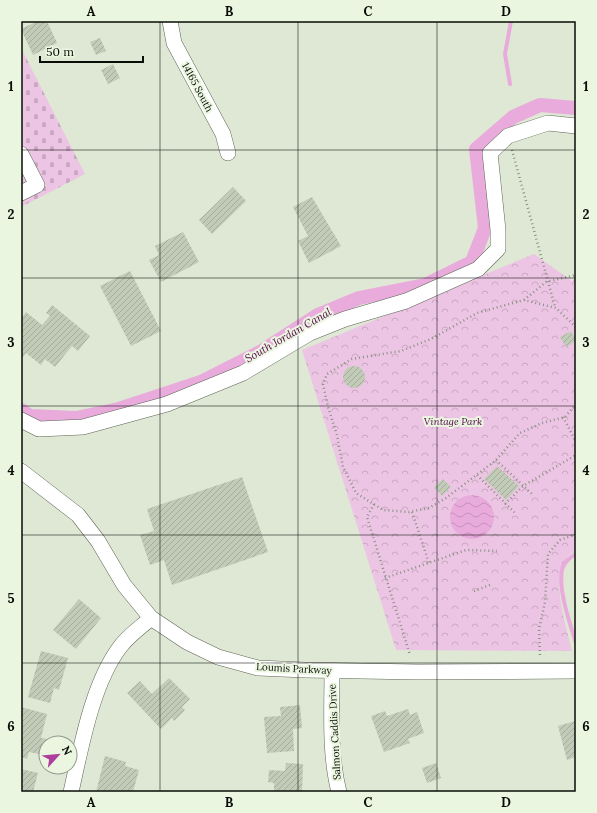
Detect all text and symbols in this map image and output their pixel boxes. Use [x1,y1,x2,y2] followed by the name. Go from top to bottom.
[87,3,96,20] text: A
[225,3,234,20] text: B
[364,3,373,20] text: C
[501,3,511,20] text: D
[40,38,143,64] scale bar
[46,44,74,59] text: 50 m
[179,60,216,114] street label: 14165 South
[8,78,14,95] text: 1
[583,78,589,95] text: 1
[8,206,15,223] text: 2
[583,206,590,223] text: 2
[242,305,334,365] water label: South Jordan Canal
[7,334,15,351] text: 3
[582,334,590,351] text: 3
[424,415,482,428] park label: Vintage Park
[7,462,15,479] text: 4
[582,462,590,479] text: 4
[7,590,15,607] text: 5
[582,590,590,607] text: 5
[256,660,333,677] street label: Loumis Parkway
[325,683,344,780] street label: Salmon Caddis Drive
[7,718,15,735] text: 6
[582,718,590,735] text: 6
[38,735,78,775] north arrow
[59,743,75,758] text: N
[87,794,96,811] text: A
[225,794,234,811] text: B
[364,794,373,811] text: C
[501,794,511,811] text: D

